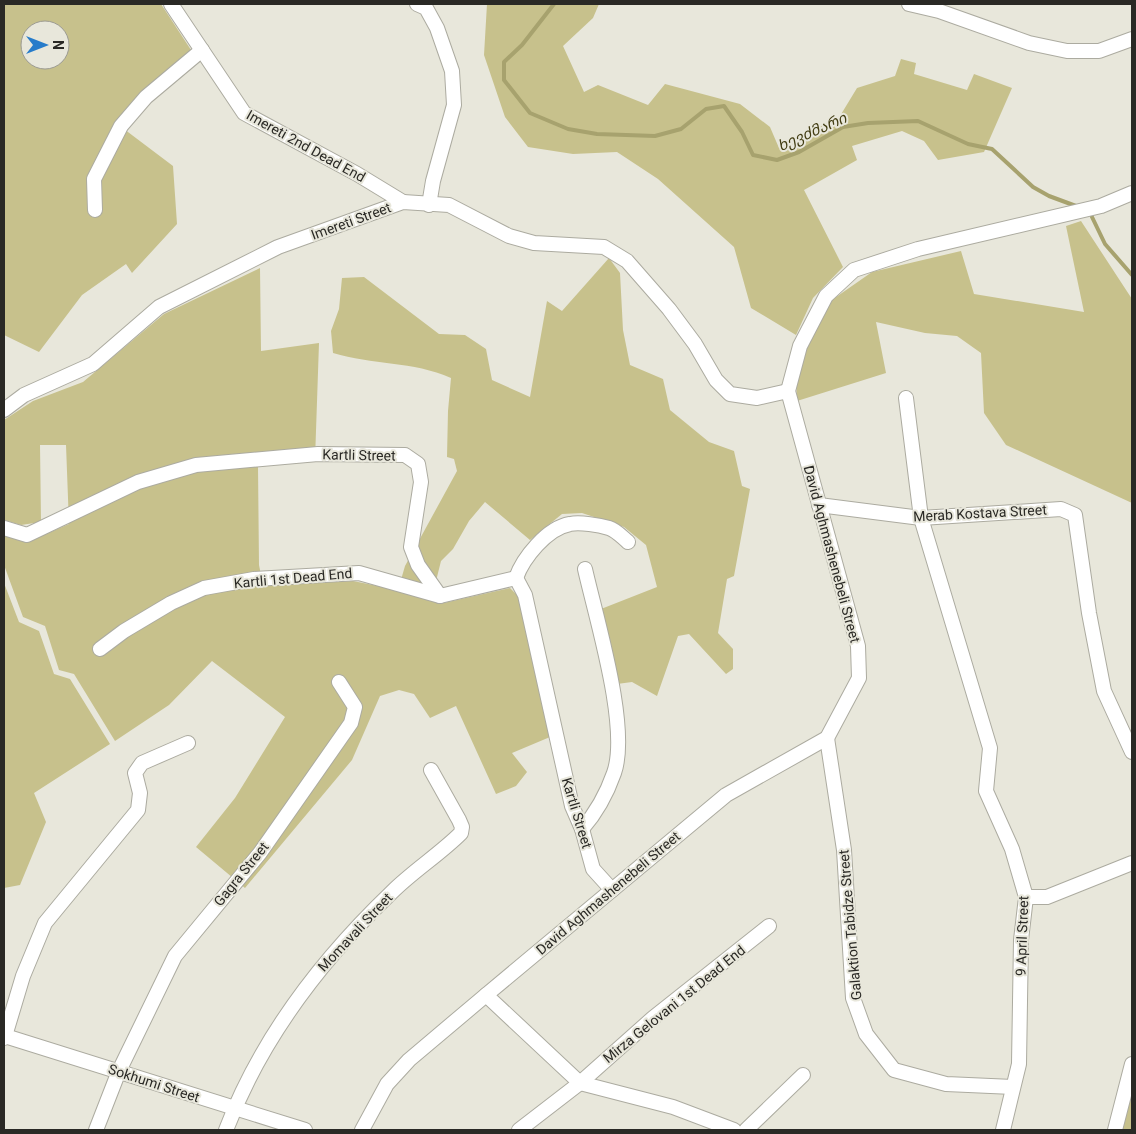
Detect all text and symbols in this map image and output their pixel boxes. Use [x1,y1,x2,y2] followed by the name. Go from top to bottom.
[20,20,70,70] north arrow
[50,40,66,50] text: N
[244,107,368,185] street label: Imereti 2nd Dead End
[775,108,850,155] water label: ხევძმარი
[309,199,394,243] street label: Imereti Street
[322,446,396,464] street label: Kartli Street
[801,464,864,645] street label: David Aghmashenebeli Street
[913,501,1048,524] street label: Merab Kostava Street
[233,565,353,591] street label: Kartli 1st Dead End
[559,776,595,851] street label: Kartli Street
[533,828,684,958] street label: David Aghmashenebeli Street
[210,839,272,909] street label: Gagra Street
[835,849,865,1001] street label: Galaktion Tabidze Street
[315,889,396,975] street label: Momavali Street
[1013,895,1031,976] street label: 9 April Street
[600,942,748,1066] street label: Mirza Gelovani 1st Dead End
[106,1061,202,1105] street label: Sokhumi Street

